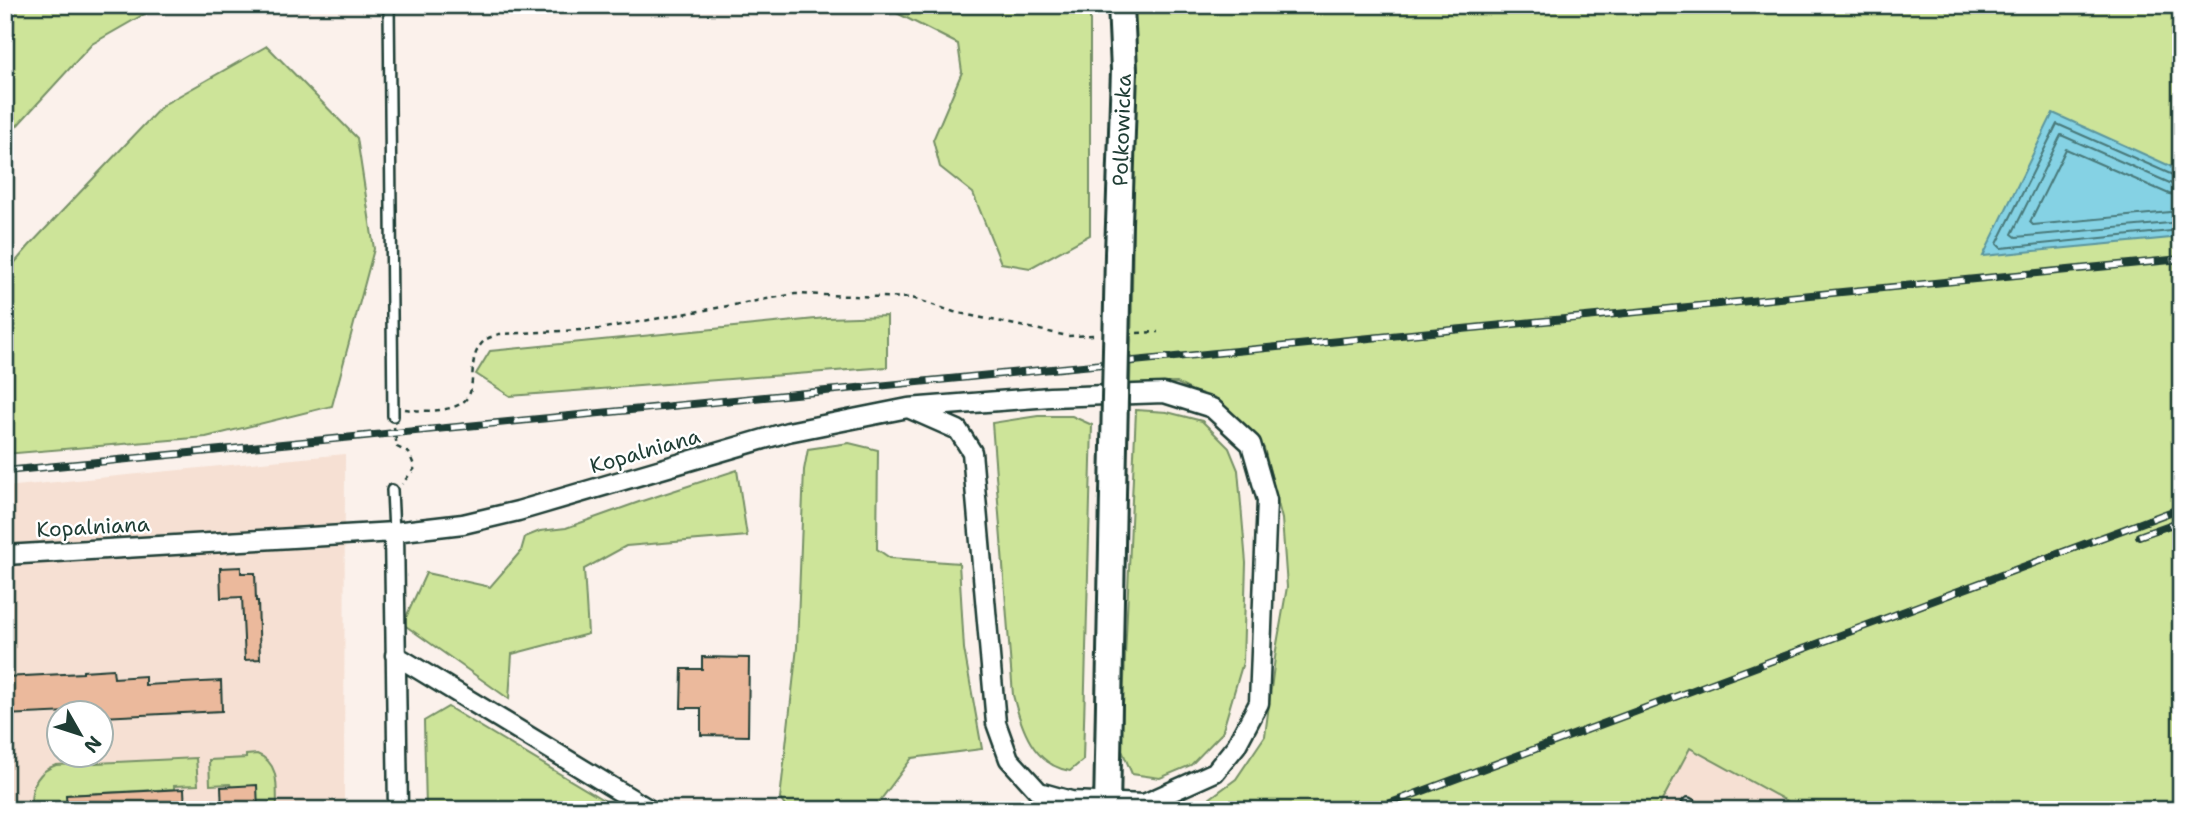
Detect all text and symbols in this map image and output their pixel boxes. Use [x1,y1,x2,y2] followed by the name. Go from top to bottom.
[1106,73,1138,187] street label: Polkowicka
[587,422,703,480] street label: Kopalniana
[36,510,150,544] street label: Kopalniana
[46,700,116,770] north arrow
[78,731,107,758] text: N

